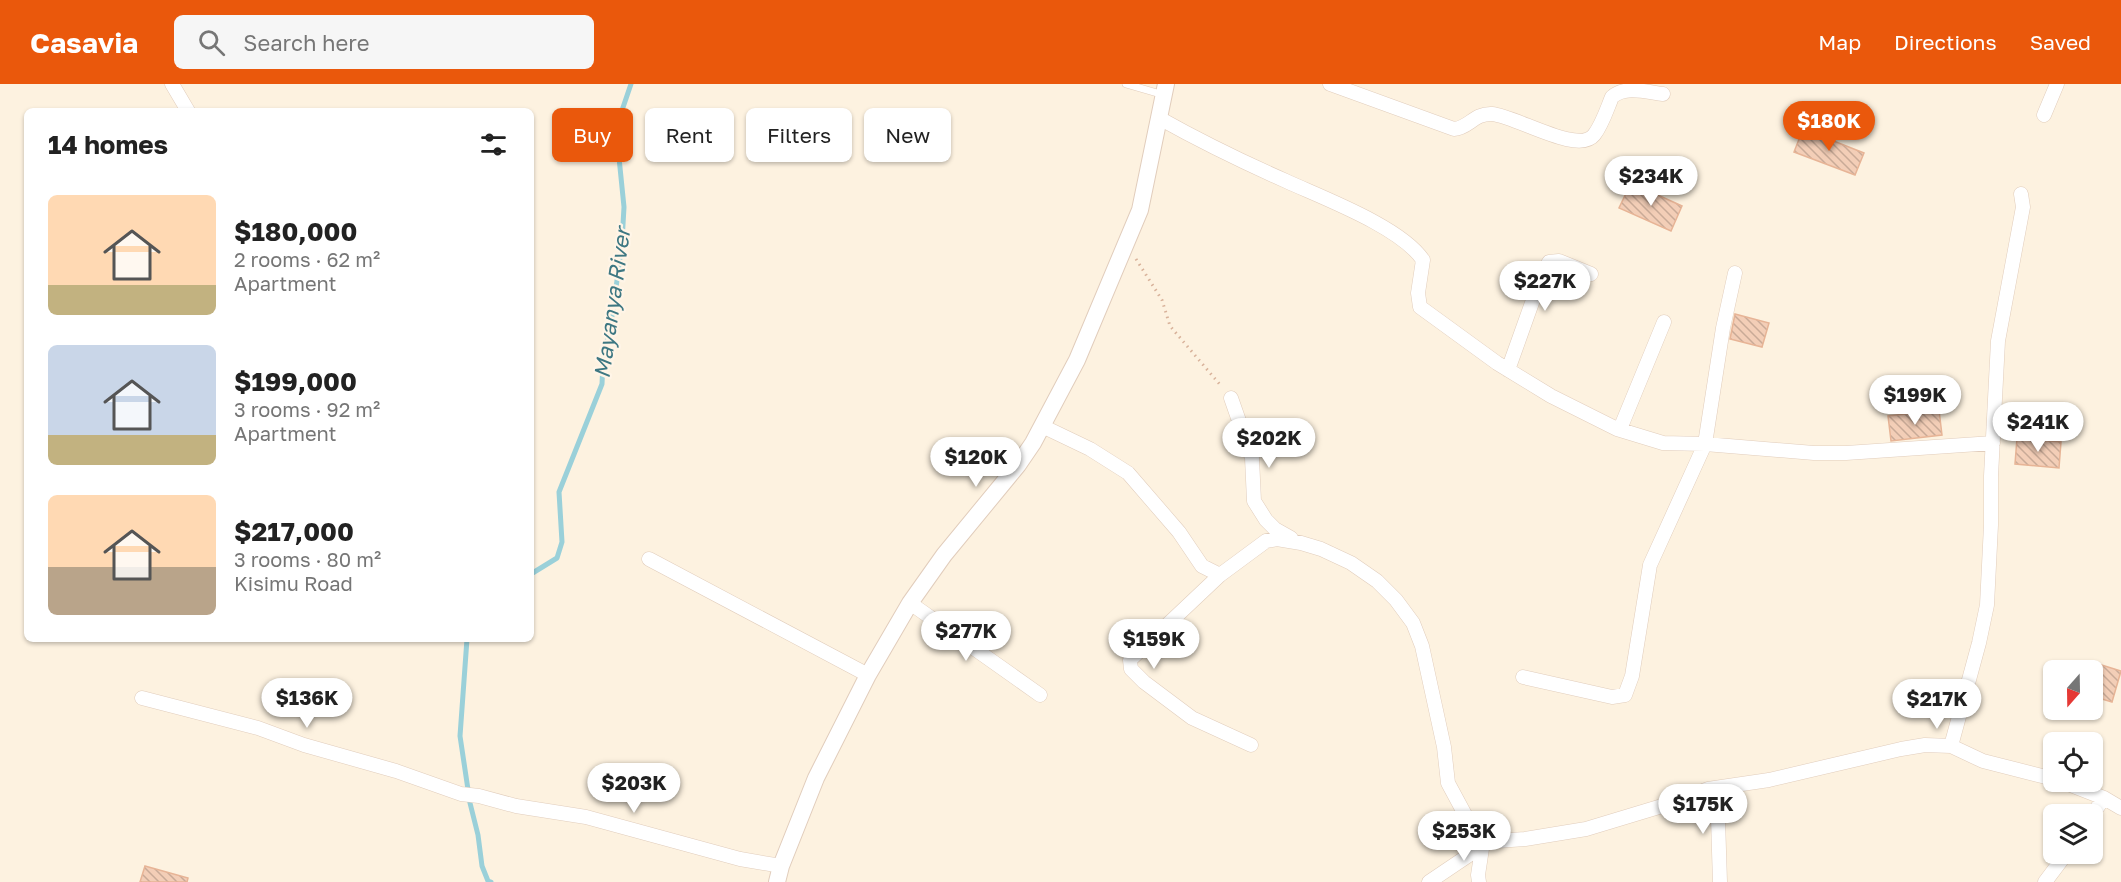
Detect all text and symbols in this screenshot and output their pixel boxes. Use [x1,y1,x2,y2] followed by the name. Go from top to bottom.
[174,15,594,69] search box
[30,26,138,59] text: Casavia
[195,26,228,59] icon: search
[243,29,369,56] text: Search here
[1818,29,1861,55] text: Map
[1894,29,1997,55] text: Directions
[2030,29,2091,55] text: Saved
[1787,101,1871,152] pin: $180K
[552,108,633,162] chip: Buy
[645,108,734,162] chip: Rent
[746,108,852,162] chip: Filters
[864,108,951,162] chip: New
[1797,108,1861,132] text: $180K
[477,128,510,161] icon: filters
[48,129,168,160] text: 14 homes
[1609,156,1693,207] pin: $234K
[1619,163,1683,187] text: $234K
[234,216,357,247] text: $180,000
[96,219,168,291] icon: home
[588,223,636,380] water label: Mayanya River
[234,247,380,271] text: 2 rooms · 62 m²
[1503,261,1587,312] pin: $227K
[1513,268,1577,292] text: $227K
[234,271,337,295] text: Apartment
[234,366,357,397] text: $199,000
[96,369,168,441] icon: home
[1873,375,1957,426] pin: $199K
[1883,382,1947,406] text: $199K
[234,397,380,421] text: 3 rooms · 92 m²
[1996,402,2080,453] pin: $241K
[2007,409,2069,433] text: $241K
[1227,418,1311,469] pin: $202K
[234,421,337,445] text: Apartment
[1236,425,1302,449] text: $202K
[934,437,1018,488] pin: $120K
[944,444,1008,468] text: $120K
[234,516,354,547] text: $217,000
[96,519,168,591] icon: home
[234,547,381,571] text: 3 rooms · 80 m²
[234,571,353,595] text: Kisimu Road
[924,611,1008,662] pin: $277K
[935,618,997,642] text: $277K
[1112,619,1196,670] pin: $159K
[1122,626,1186,650] text: $159K
[2043,660,2103,720] north arrow
[2043,660,2103,864] map controls
[265,678,349,729] pin: $136K
[1895,679,1979,730] pin: $217K
[275,685,339,709] text: $136K
[1906,686,1968,710] text: $217K
[2043,732,2103,792] button: locate
[592,763,676,814] pin: $203K
[601,770,667,794] text: $203K
[1661,784,1745,835] pin: $175K
[1672,791,1734,815] text: $175K
[2043,804,2103,864] button: layers
[1422,811,1506,862] pin: $253K
[1432,818,1496,842] text: $253K

